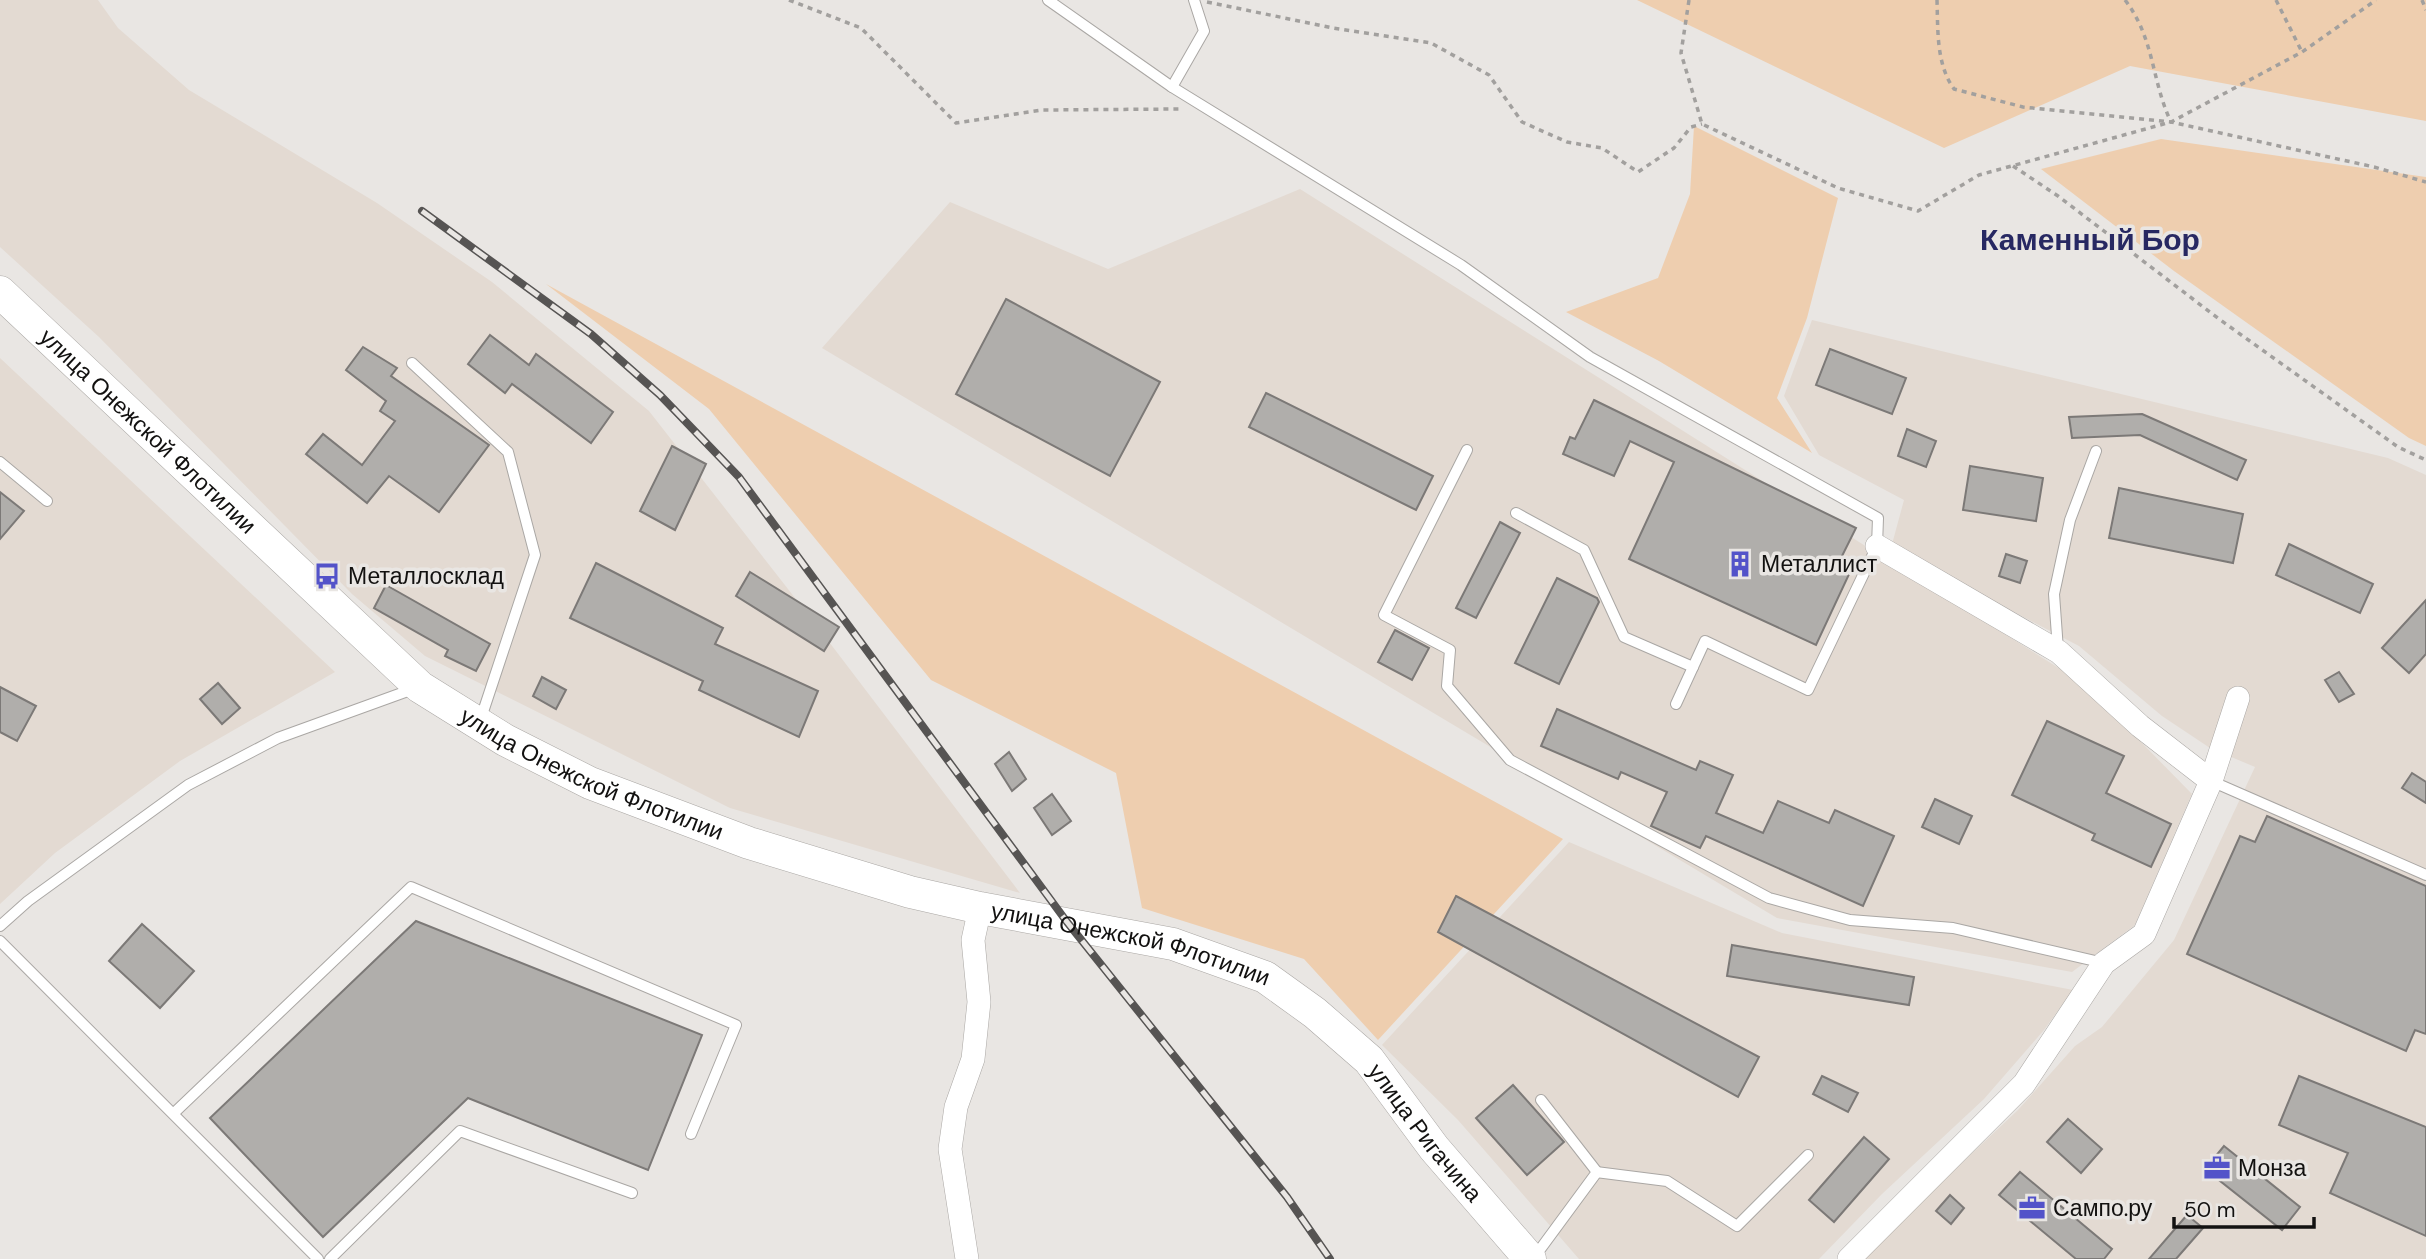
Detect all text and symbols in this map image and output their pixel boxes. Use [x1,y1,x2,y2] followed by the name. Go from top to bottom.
[1980,220,2200,259] district label: Каменный Бор
[33,322,263,540] street label: улица Онежской Флотилии
[1725,549,1755,579] building icon: Металлист
[1761,549,1878,579] place label: Металлист
[312,561,342,591] bus stop icon: Металлосклад
[348,561,504,591] place label: Металлосклад
[455,701,728,847] street label: улица Онежской Флотилии
[989,895,1274,993] street label: улица Онежской Флотилии
[1361,1057,1489,1208] street label: улица Ригачина
[2202,1153,2232,1183] office icon: Монза
[2238,1153,2306,1183] place label: Монза
[2174,1186,2314,1230] scale bar
[2017,1193,2047,1223] office icon: Сампо.ру
[2053,1193,2153,1223] place label: Сампо.ру
[2184,1196,2235,1224] text: 50 m

